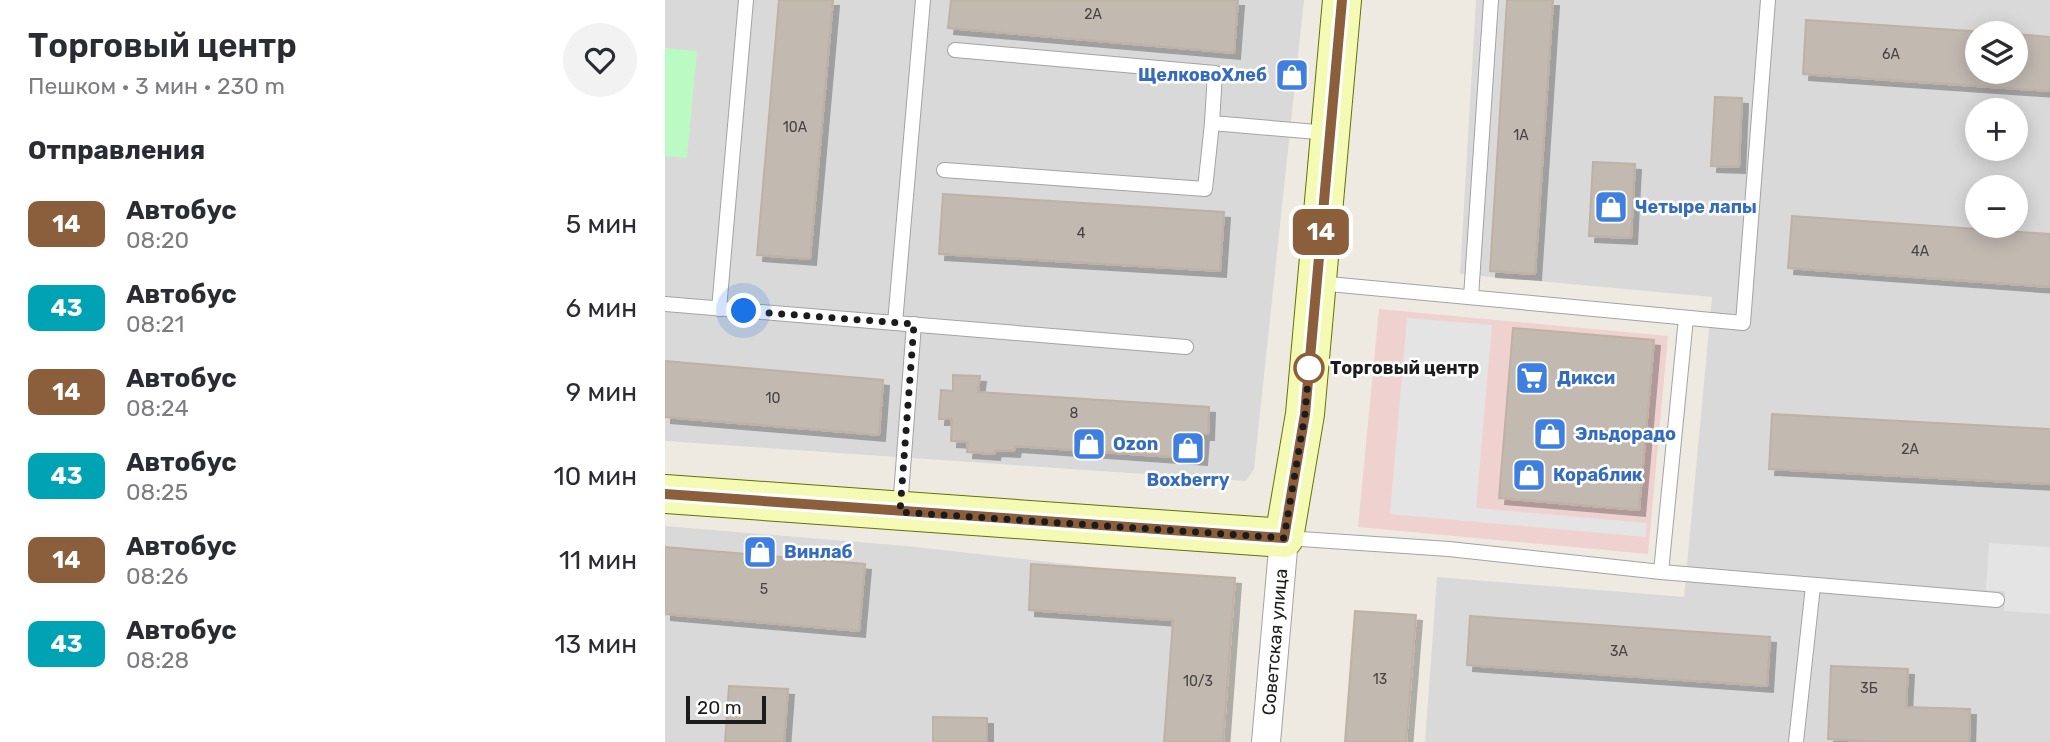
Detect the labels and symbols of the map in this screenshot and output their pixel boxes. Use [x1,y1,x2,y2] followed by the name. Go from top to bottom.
[1084,6,1102,23] house number: 2А
[1882,46,1901,63] house number: 6А
[1273,56,1311,94] shop icon: ЩелковоХлеб
[1138,64,1267,86] place label: ЩелковоХлеб
[783,119,808,136] house number: 10А
[1513,127,1529,144] house number: 1А
[1592,188,1630,226] shop icon: Четыре лапы
[1635,196,1757,218] place label: Четыре лапы
[1289,209,1353,255] line badge: 14
[1077,225,1086,242] house number: 4
[1911,243,1930,260] house number: 4А
[726,293,761,328] your location
[1294,353,1324,383] marker: Торговый центр
[1330,357,1479,379] place label: Торговый центр
[1513,359,1551,397] supermarket icon: Дикси
[1557,367,1615,389] place label: Дикси
[766,390,781,407] house number: 10
[1070,405,1079,422] house number: 8
[1531,415,1569,453] shop icon: Эльдорадо
[1575,423,1676,445] place label: Эльдорадо
[1070,425,1108,463] shop icon: Ozon
[1169,429,1207,467] shop icon: Boxberry
[1113,433,1158,455] place label: Ozon
[1901,441,1919,458] house number: 2А
[1510,456,1548,494] shop icon: Кораблик
[1553,464,1643,486] place label: Кораблик
[1146,469,1230,491] place label: Boxberry
[741,533,779,571] shop icon: Винлаб
[784,541,853,563] place label: Винлаб
[1258,568,1292,716] street label: Советская улица
[760,581,768,598] house number: 5
[1610,643,1629,660] house number: 3А
[1373,671,1387,688] house number: 13
[1183,673,1213,690] house number: 10/3
[1860,680,1878,697] house number: 3Б
[686,693,767,725] scale bar

